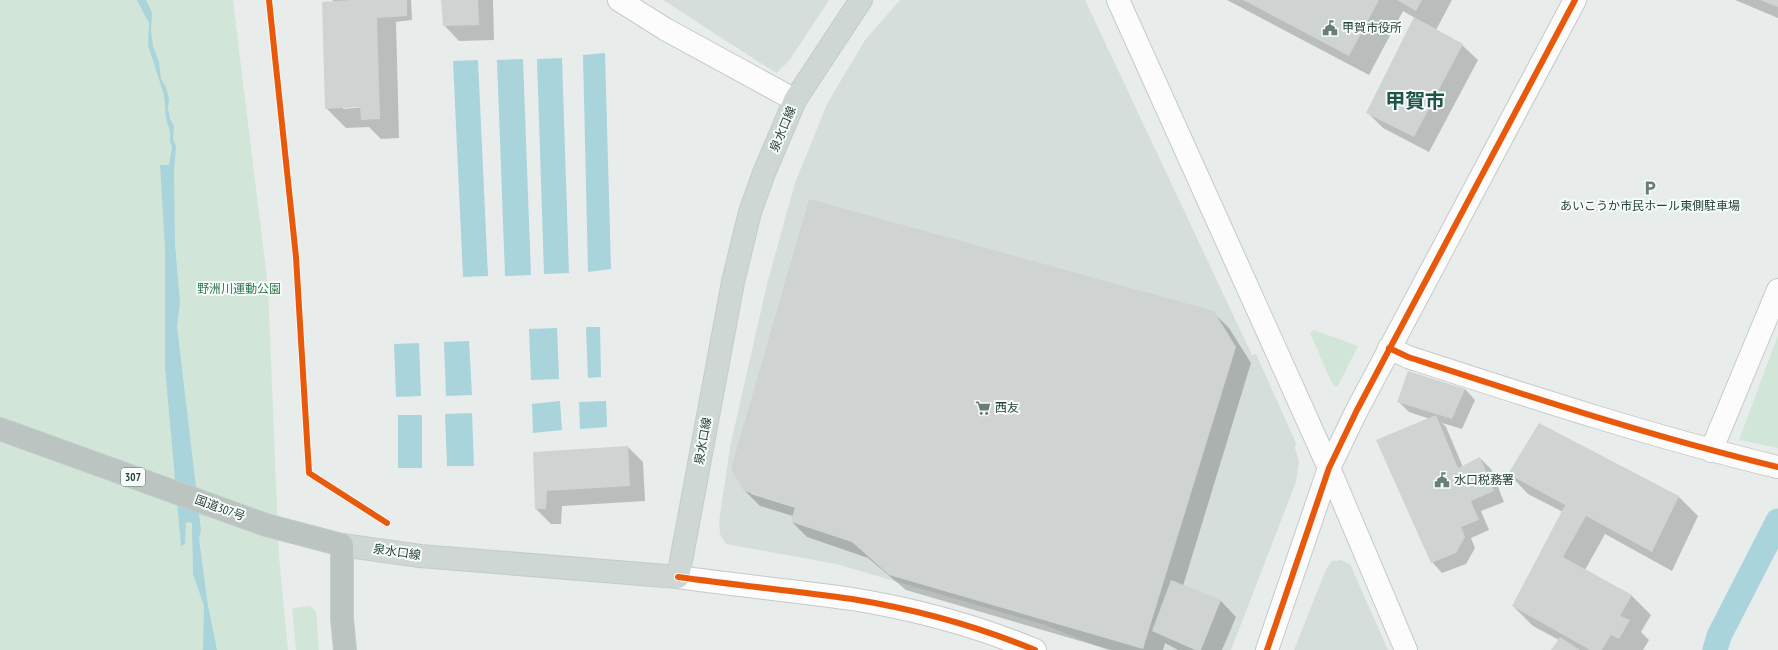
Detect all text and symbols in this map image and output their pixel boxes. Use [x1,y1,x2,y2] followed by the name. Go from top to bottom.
[1321,19,1339,37] public building icon: 甲賀市役所
[1342,20,1402,35] place label: 甲賀市役所
[1385,88,1445,114] district label: 甲賀市
[766,104,799,154] street label: 泉水口線
[1641,179,1659,197] parking icon: あいこうか市民ホール東側駐車場
[1560,198,1740,213] place label: あいこうか市民ホール東側駐車場
[197,281,281,296] park label: 野洲川運動公園
[974,399,992,417] supermarket icon: 西友
[995,400,1019,415] place label: 西友
[691,416,714,466] street label: 泉水口線
[121,468,145,486] road number: 307
[1433,471,1451,489] public building icon: 水口税務署
[1454,472,1514,487] place label: 水口税務署
[193,492,247,524] street label: 国道307号
[372,541,422,562] street label: 泉水口線

